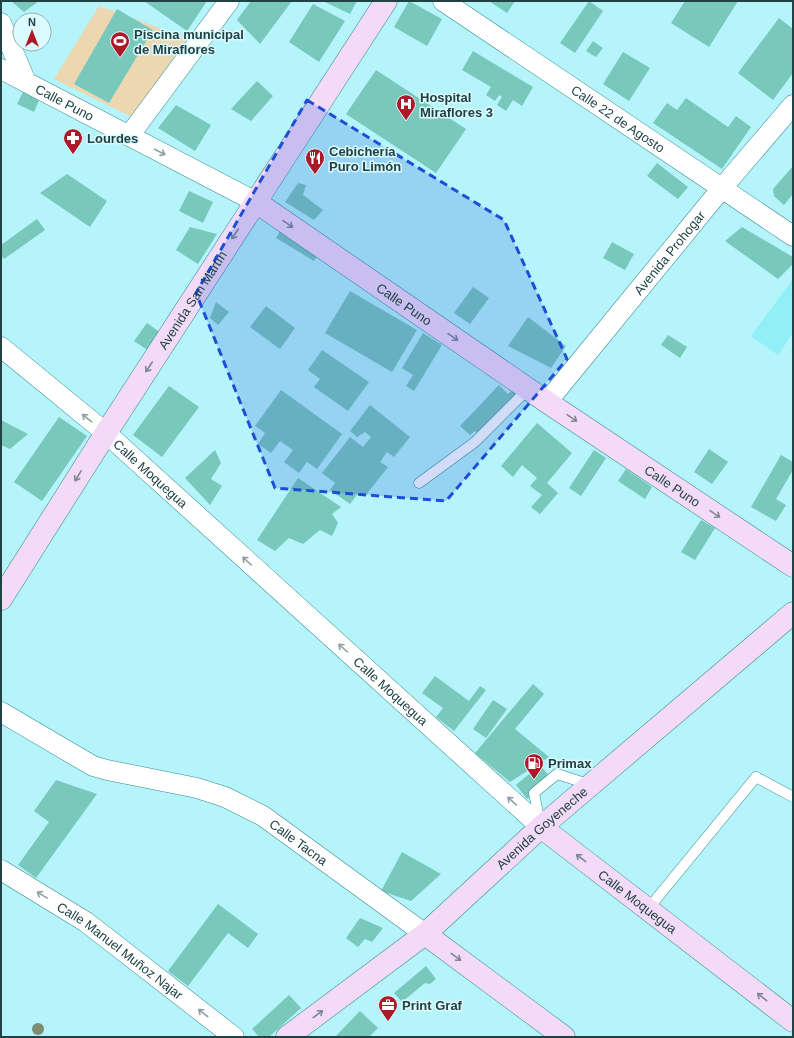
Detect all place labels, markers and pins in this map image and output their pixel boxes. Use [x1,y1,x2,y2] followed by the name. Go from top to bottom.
[134,27,244,57] place label: Piscina municipal de Miraflores
[109,30,131,58] sports icon: Piscina municipal de Miraflores
[420,90,493,120] place label: Hospital Miraflores 3
[395,93,417,121] hospital icon: Hospital Miraflores 3
[62,127,84,155] pharmacy icon: Lourdes
[87,131,138,146] place label: Lourdes
[329,144,401,174] place label: Cebichería Puro Limón
[304,147,326,175] restaurant icon: Cebichería Puro Limón
[523,752,545,780] fuel station icon: Primax
[548,756,592,771] place label: Primax
[377,994,399,1022] office icon: Print Graf
[402,998,463,1013] place label: Print Graf

